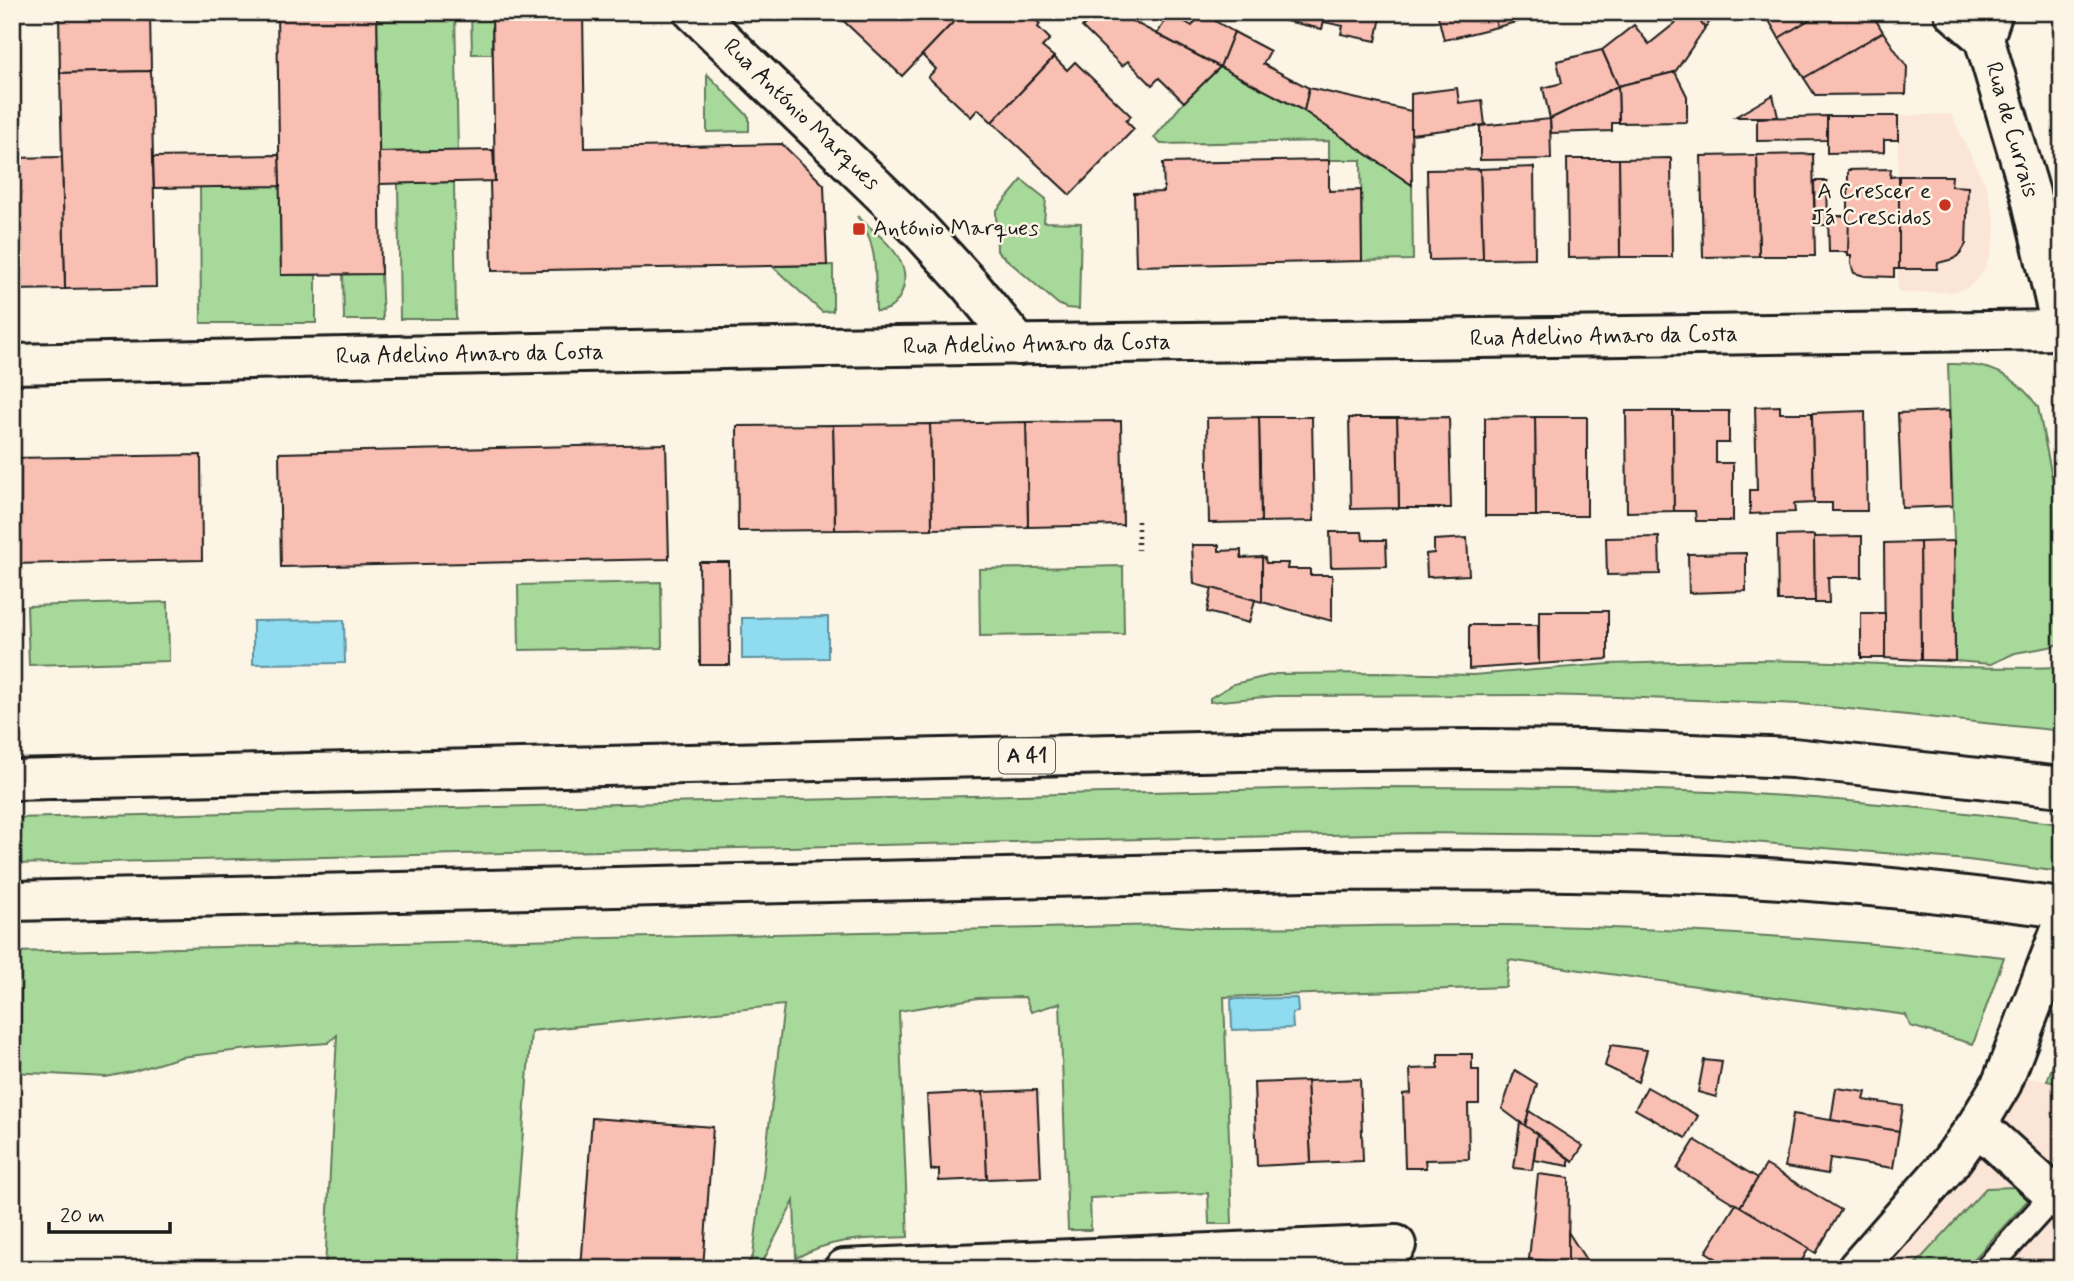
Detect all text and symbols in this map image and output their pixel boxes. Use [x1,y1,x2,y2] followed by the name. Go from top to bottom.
[716,32,886,198] street label: Rua António Marques
[1977,59,2045,201] street label: Rua de Currais
[1811,177,1931,233] place label: A Crescer e Já Crescidos
[1937,197,1953,213] marker: A Crescer e Já Crescidos
[873,214,1039,244] place label: António Marques
[851,221,867,237] marker: António Marques
[1470,320,1738,354] street label: Rua Adelino Amaro da Costa
[903,328,1171,362] street label: Rua Adelino Amaro da Costa
[336,338,604,372] street label: Rua Adelino Amaro da Costa
[999,738,1055,774] road number: A 41
[49,1190,170,1234] scale bar
[60,1202,105,1230] text: 20 m

